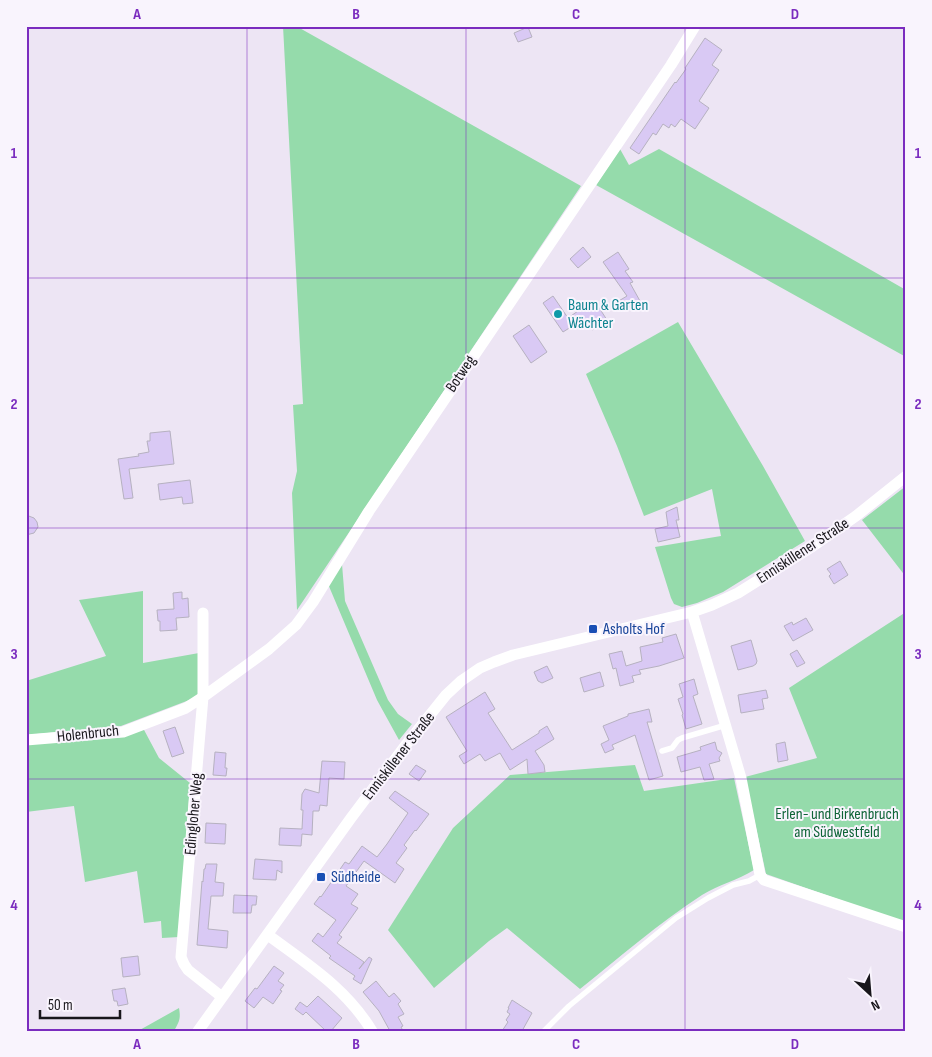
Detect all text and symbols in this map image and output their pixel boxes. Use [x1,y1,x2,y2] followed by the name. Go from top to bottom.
[132,5,141,24] text: A
[352,5,360,24] text: B
[572,5,580,24] text: C
[791,5,799,24] text: D
[11,144,18,163] text: 1
[915,144,922,163] text: 1
[568,296,648,333] place label: Baum & Garten Wächter
[552,308,564,320] marker: Baum & Garten Wächter
[442,352,480,396] street label: Botweg
[10,395,18,414] text: 2
[914,395,922,414] text: 2
[753,514,853,588] street label: Enniskillener Straße
[602,620,665,639] place label: Asholts Hof
[587,623,599,635] marker: Asholts Hof
[10,645,18,664] text: 3
[914,645,922,664] text: 3
[359,708,439,804] street label: Enniskillener Straße
[56,721,120,747] street label: Holenbruch
[181,772,207,856] street label: Edingloher Weg
[775,805,899,842] park label: Erlen- und Birkenbruch am Südwestfeld
[331,868,381,887] place label: Südheide
[315,871,327,883] marker: Südheide
[10,896,18,915] text: 4
[914,896,922,915] text: 4
[844,970,894,1020] north arrow
[40,987,120,1019] scale bar
[48,996,73,1015] text: 50 m
[868,996,883,1015] text: N
[132,1035,141,1054] text: A
[352,1035,360,1054] text: B
[572,1035,580,1054] text: C
[791,1035,799,1054] text: D

